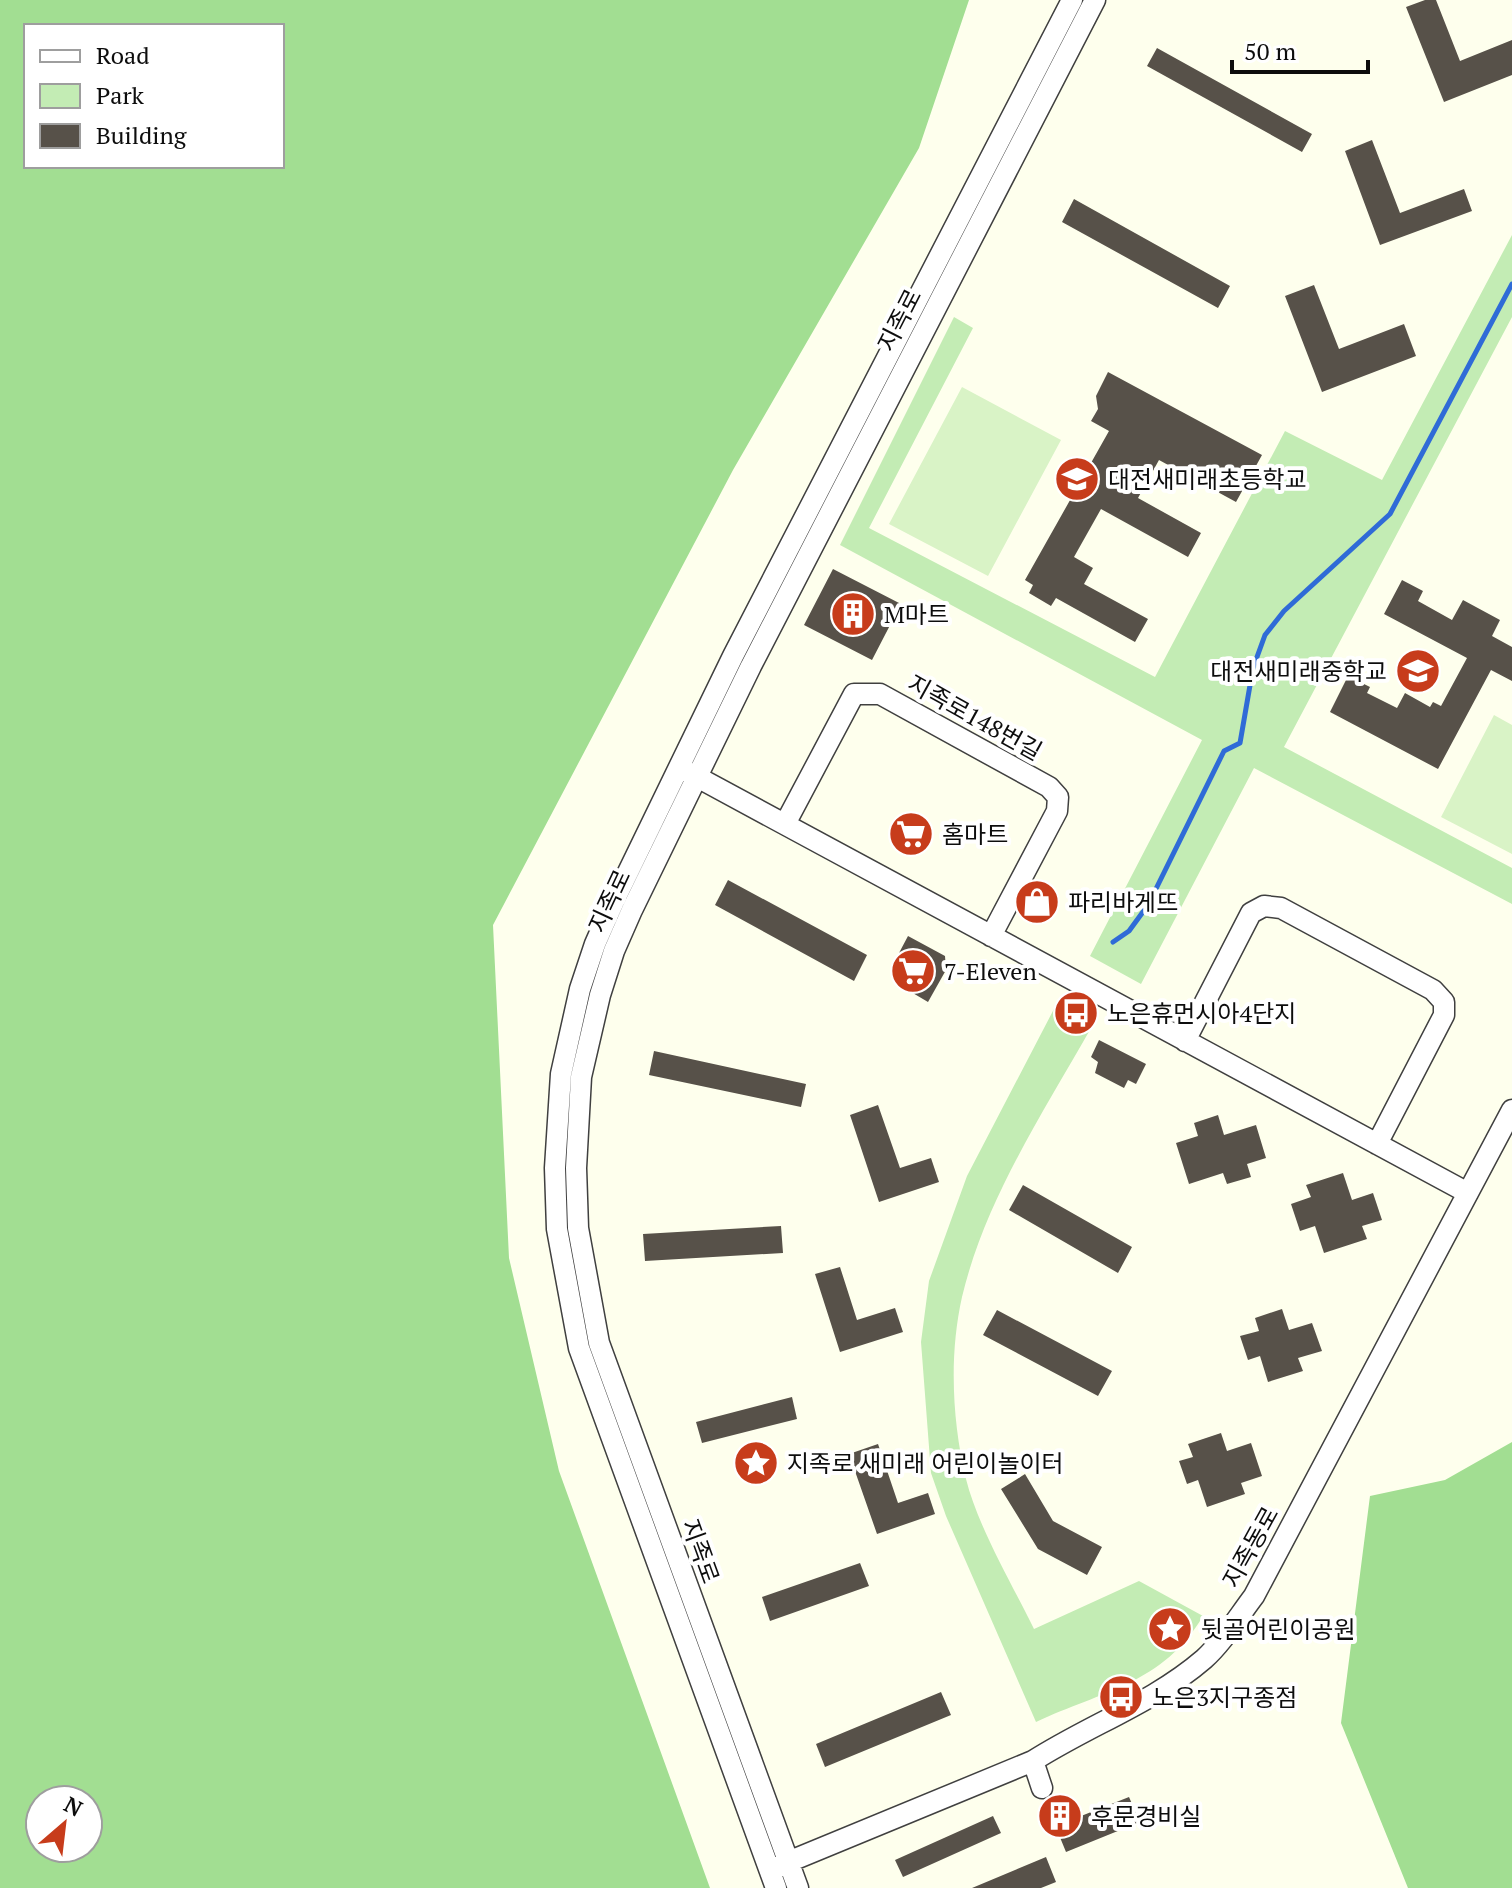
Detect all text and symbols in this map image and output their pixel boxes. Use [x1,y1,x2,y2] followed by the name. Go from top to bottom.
[24,24,284,168] legend
[1232,24,1368,74] scale bar
[1244,35,1296,67] text: 50 m
[96,39,150,71] text: Road
[96,79,145,111] text: Park
[96,119,187,151] text: Building
[870,283,928,357] street label: 지족로
[1053,455,1101,503] school or university icon: 대전새미래초등학교
[1108,463,1307,495] place label: 대전새미래초등학교
[829,590,877,638] building icon: M마트
[884,598,949,630] place label: M마트
[1394,647,1442,695] school or university icon: 대전새미래중학교
[1210,655,1387,687] place label: 대전새미래중학교
[902,667,1048,767] street label: 지족로148번길
[887,810,935,858] supermarket icon: 홈마트
[942,818,1008,850] place label: 홈마트
[580,864,638,938] street label: 지족로
[1013,878,1061,926] shop icon: 파리바게뜨
[1068,886,1178,918] place label: 파리바게뜨
[889,947,937,995] supermarket icon: 7-Eleven
[944,955,1037,987] place label: 7-Eleven
[1052,989,1100,1037] bus stop icon: 노은휴먼시아4단지
[1107,997,1296,1029] place label: 노은휴먼시아4단지
[732,1439,780,1487] place icon: 지족로 새미래 어린이놀이터
[787,1447,1064,1479] place label: 지족로 새미래 어린이놀이터
[1215,1501,1285,1593] street label: 지족동로
[675,1514,727,1588] street label: 지족로
[1146,1605,1194,1653] place icon: 뒷골어린이공원
[1201,1613,1356,1645] place label: 뒷골어린이공원
[1097,1673,1145,1721] bus stop icon: 노은3지구종점
[1152,1681,1297,1713] place label: 노은3지구종점
[24,1784,104,1864] north arrow
[59,1789,88,1823] text: N
[1036,1792,1084,1840] building icon: 후문경비실
[1091,1800,1201,1832] place label: 후문경비실

